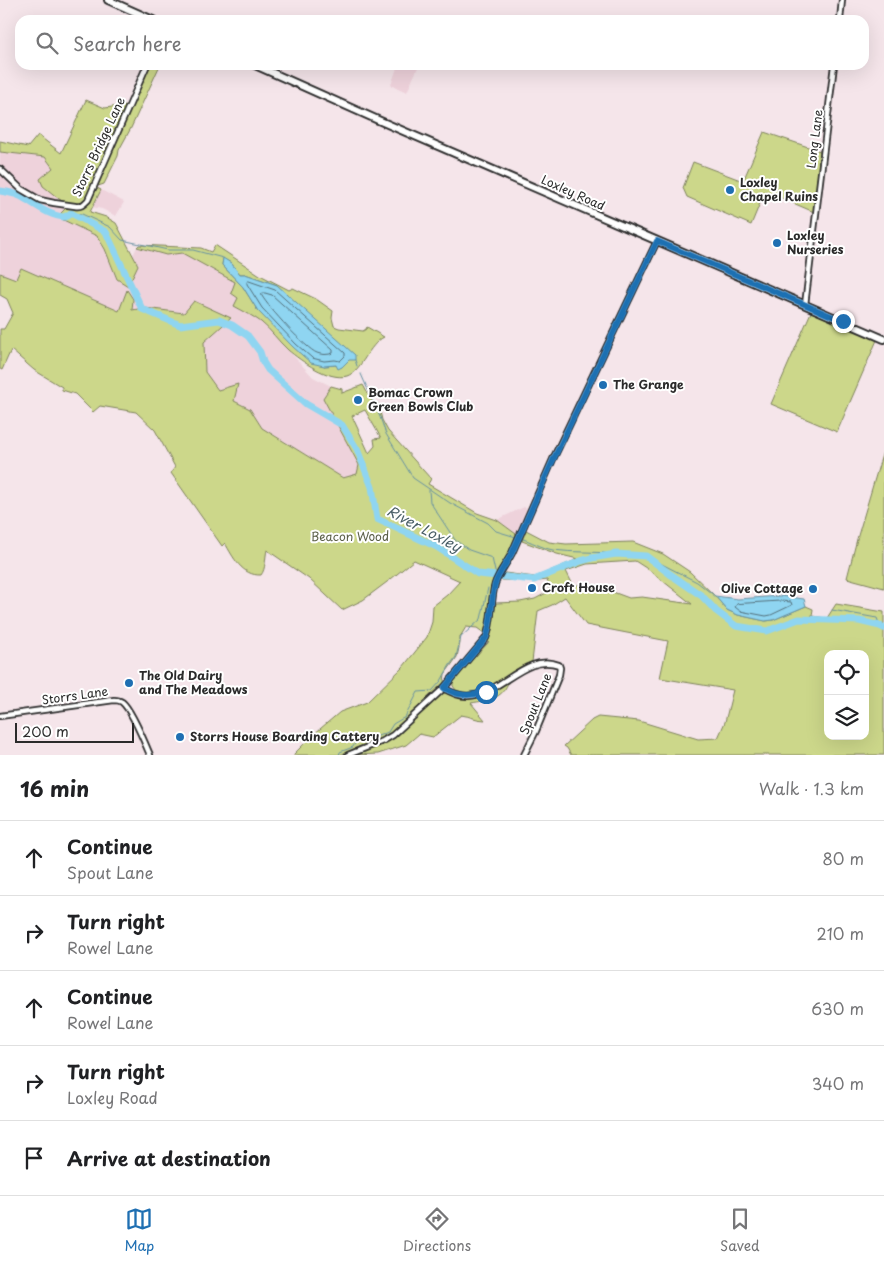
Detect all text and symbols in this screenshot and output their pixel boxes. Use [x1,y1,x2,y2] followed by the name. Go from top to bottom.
[15,15,869,70] search box
[33,29,61,57] icon: search
[73,29,182,57] text: Search here
[67,94,129,199] street label: Storrs Bridge Lane
[801,108,827,169] street label: Long Lane
[539,170,608,214] street label: Loxley Road
[740,173,818,205] place label: Loxley Chapel Ruins
[724,184,736,196] marker: Loxley Chapel Ruins
[787,226,844,258] place label: Loxley Nurseries
[771,237,783,249] marker: Loxley Nurseries
[832,310,855,333] route end
[613,375,684,393] place label: The Grange
[597,379,609,391] marker: The Grange
[368,383,473,415] place label: Bomac Crown Green Bowls Club
[352,394,364,406] marker: Bomac Crown Green Bowls Club
[383,500,466,557] water label: River Loxley
[311,527,389,545] park label: Beacon Wood
[542,578,615,596] place label: Croft House
[721,579,803,597] place label: Olive Cottage
[526,582,538,594] marker: Croft House
[807,583,819,595] marker: Olive Cottage
[824,650,869,740] map controls
[824,650,869,695] button: locate
[139,666,248,698] place label: The Old Dairy and The Meadows
[515,670,556,737] street label: Spout Lane
[123,677,135,689] marker: The Old Dairy and The Meadows
[40,681,109,709] street label: Storrs Lane
[475,681,498,704] route start
[824,695,869,740] button: layers
[15,720,134,743] scale bar
[22,721,69,742] text: 200 m
[190,727,379,745] place label: Storrs House Boarding Cattery
[174,731,186,743] marker: Storrs House Boarding Cattery
[20,772,89,804] text: 16 min
[759,776,864,800] text: Walk · 1.3 km
[67,832,153,860] text: Continue
[20,844,48,872] icon: ahead
[822,846,864,870] text: 80 m
[67,860,154,884] text: Spout Lane
[67,907,165,935] text: Turn right
[20,919,48,947] icon: right
[816,921,864,945] text: 210 m
[67,935,154,959] text: Rowel Lane
[67,982,153,1010] text: Continue
[20,994,48,1022] icon: ahead
[811,996,864,1020] text: 630 m
[67,1010,154,1034] text: Rowel Lane
[67,1057,165,1085] text: Turn right
[20,1069,48,1097] icon: right
[812,1071,864,1095] text: 340 m
[67,1085,158,1109] text: Loxley Road
[20,1144,48,1172] icon: arrive
[67,1144,271,1172] text: Arrive at destination
[124,1205,154,1256] tab: Map
[403,1205,471,1256] tab: Directions
[720,1205,760,1256] tab: Saved

